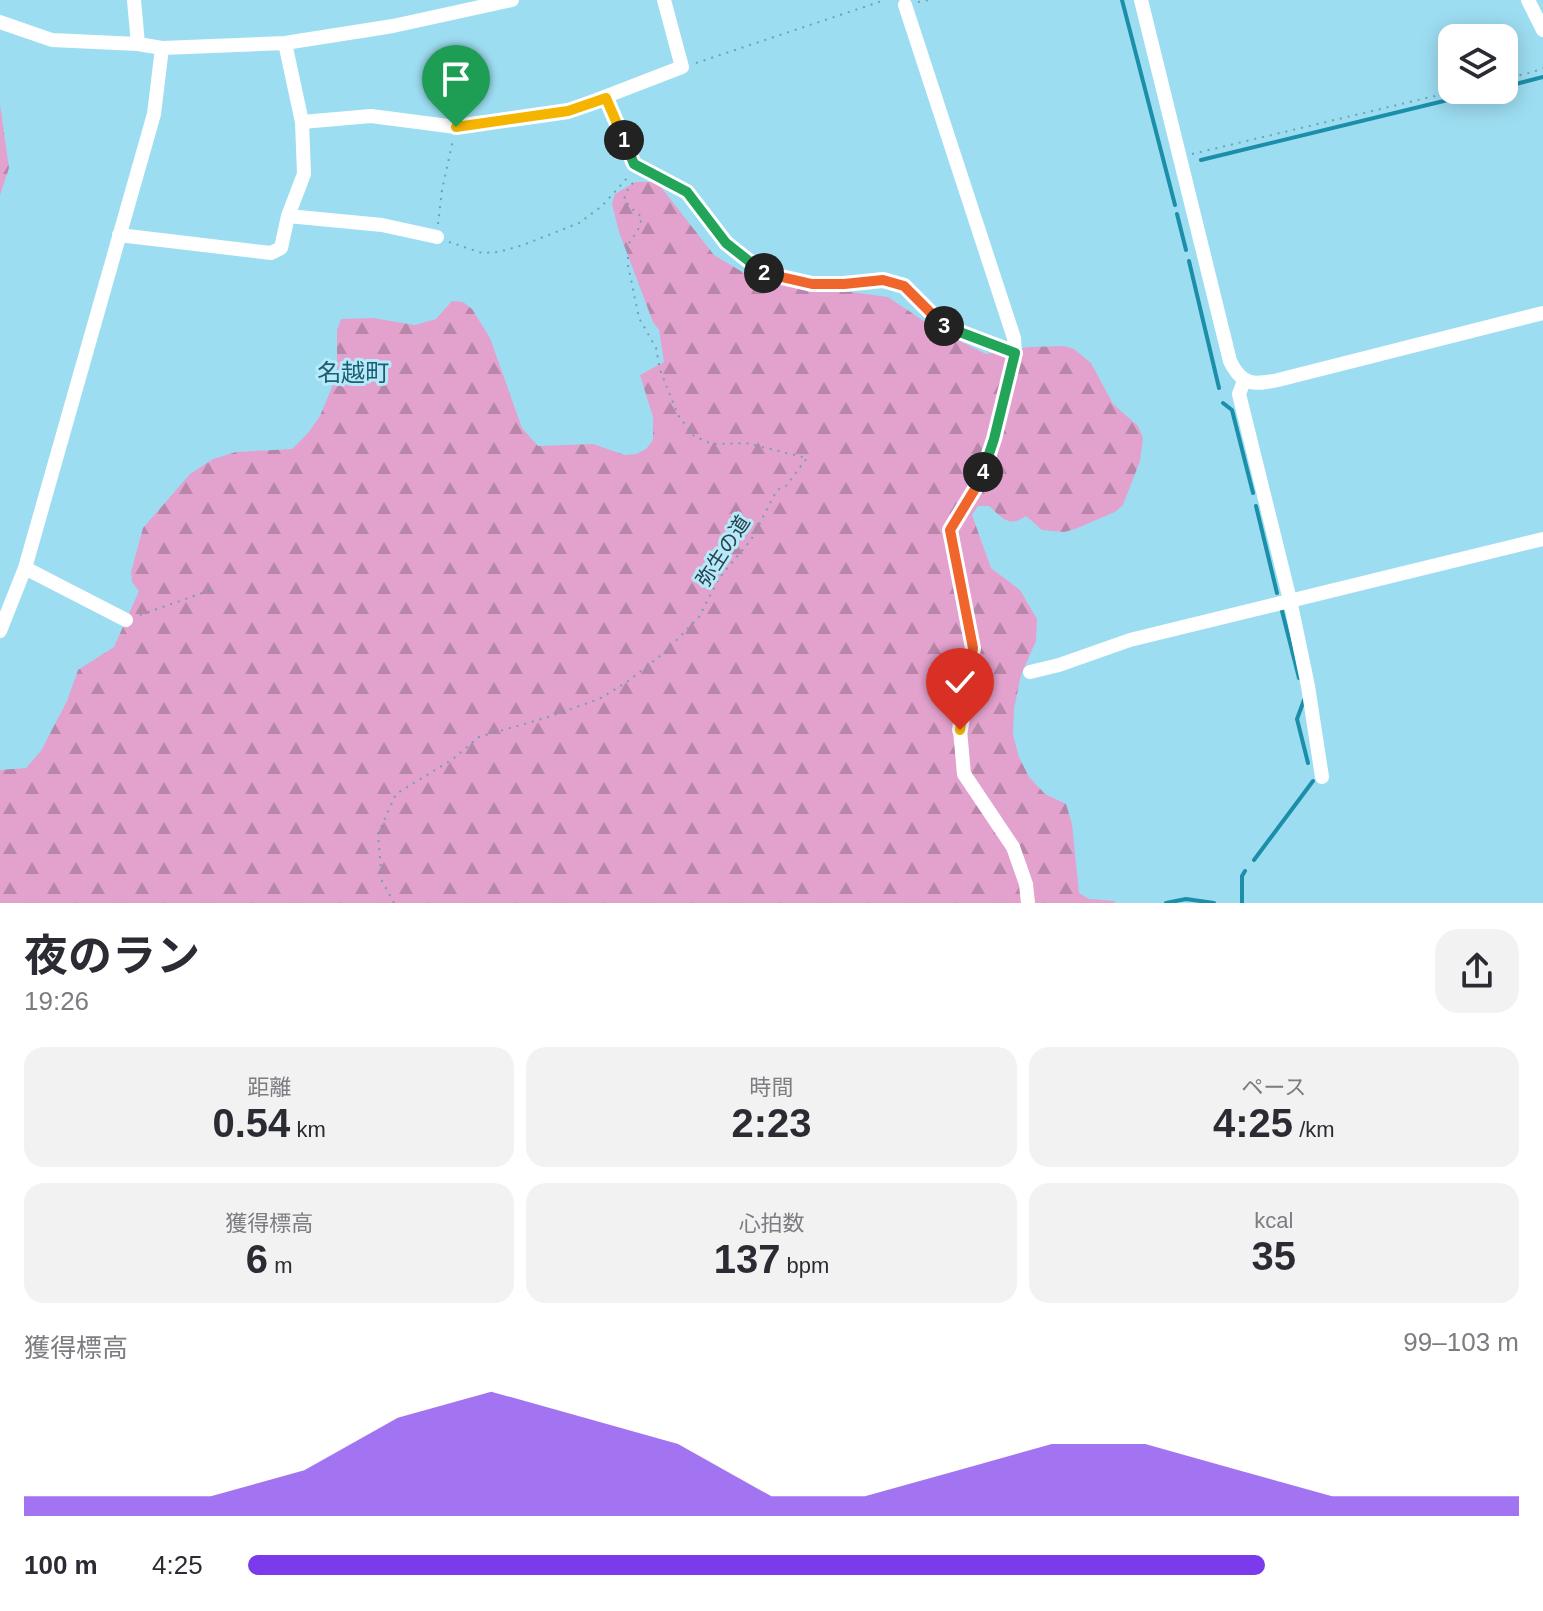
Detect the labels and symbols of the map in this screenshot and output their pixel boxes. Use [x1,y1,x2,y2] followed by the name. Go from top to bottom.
[422,45,490,127] pin
[604,120,644,160] pin: 1
[744,253,784,293] pin: 2
[924,306,964,346] pin: 3
[317,359,389,386] district label: 名越町
[963,452,1003,492] pin: 4
[692,511,754,591] street label: 弥生の道
[926,648,994,730] pin

